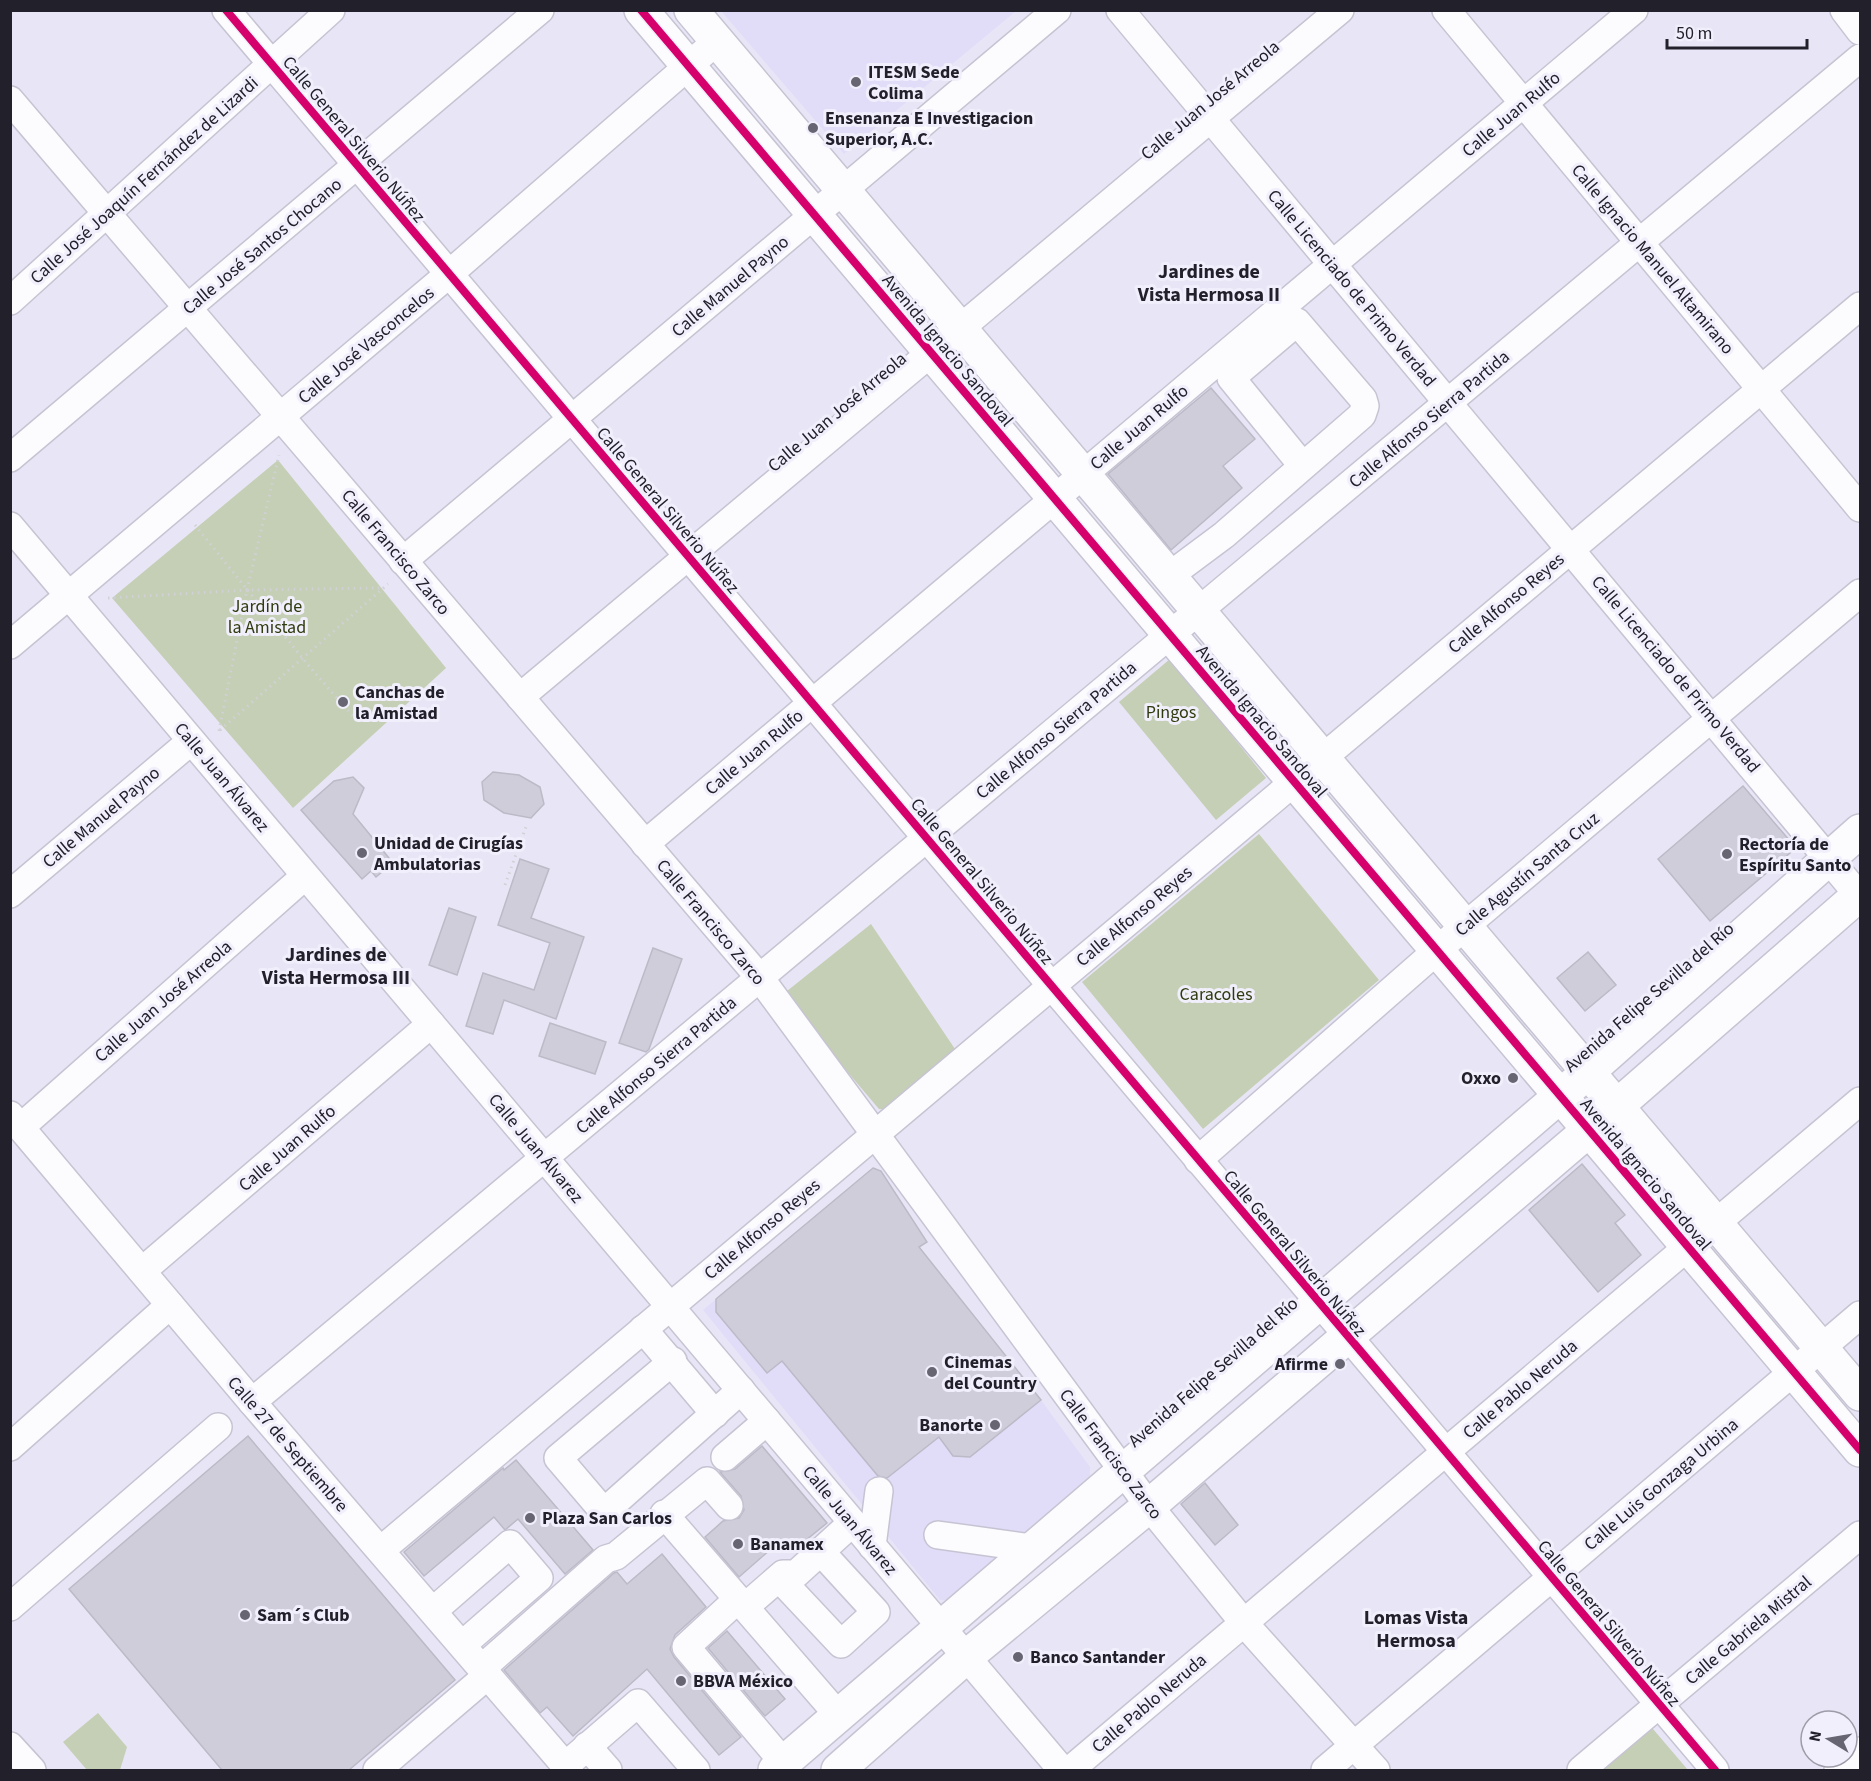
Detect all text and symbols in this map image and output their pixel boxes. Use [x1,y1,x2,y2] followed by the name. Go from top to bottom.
[1667,12,1806,50] scale bar
[1676,21,1712,46] text: 50 m
[1135,35,1285,166] street label: Calle Juan José Arreola
[276,51,431,228] street label: Calle General Silverio Núñez
[868,60,960,106] place label: ITESM Sede Colima
[1457,66,1566,163] street label: Calle Juan Rulfo
[25,71,264,290] street label: Calle José Joaquín Fernández de Lizardi
[849,75,863,89] marker: ITESM Sede Colima
[825,106,1033,152] place label: Ensenanza E Investigacion Superior, A.C.
[806,121,820,135] marker: Ensenanza E Investigacion Superior, A.C.
[1565,159,1740,360] street label: Calle Ignacio Manuel Altamirano
[177,172,347,321] street label: Calle José Santos Chocano
[1262,184,1442,392] street label: Calle Licenciado de Primo Verdad
[666,230,794,343] street label: Calle Manuel Payno
[1137,258,1280,309] district label: Jardines de Vista Hermosa II
[876,269,1019,432] street label: Avenida Ignacio Sandoval
[293,281,440,410] street label: Calle José Vasconcelos
[1344,345,1515,494] street label: Calle Alfonso Sierra Partida
[762,347,912,478] street label: Calle Juan José Arreola
[1085,379,1194,476] street label: Calle Juan Rulfo
[590,422,745,599] street label: Calle General Silverio Núñez
[335,484,456,621] street label: Calle Francisco Zarco
[1443,547,1570,660] street label: Calle Alfonso Reyes
[1586,570,1766,778] street label: Calle Licenciado de Primo Verdad
[228,594,306,640] park label: Jardín de la Amistad
[1190,640,1333,803] street label: Avenida Ignacio Sandoval
[971,656,1142,805] street label: Calle Alfonso Sierra Partida
[355,680,445,726] place label: Canchas de la Amistad
[336,695,350,709] marker: Canchas de la Amistad
[1146,700,1196,725] park label: Pingos
[700,704,809,801] street label: Calle Juan Rulfo
[168,717,275,838] street label: Calle Juan Álvarez
[37,761,165,874] street label: Calle Manuel Payno
[904,793,1059,970] street label: Calle General Silverio Núñez
[1450,806,1605,942] street label: Calle Agustín Santa Cruz
[373,831,523,877] place label: Unidad de Cirugías Ambulatorias
[1739,832,1851,878] place label: Rectoría de Espíritu Santo
[355,846,369,860] marker: Unidad de Cirugías Ambulatorias
[1720,847,1734,861] marker: Rectoría de Espíritu Santo
[650,854,771,991] street label: Calle Francisco Zarco
[1071,860,1198,973] street label: Calle Alfonso Reyes
[1559,916,1740,1078] street label: Avenida Felipe Sevilla del Río
[89,935,238,1068] street label: Calle Juan José Arreola
[261,941,410,992] district label: Jardines de Vista Hermosa III
[1180,982,1252,1007] park label: Caracoles
[571,991,742,1140] street label: Calle Alfonso Sierra Partida
[1461,1066,1501,1091] place label: Oxxo
[1506,1071,1520,1085] marker: Oxxo
[482,1088,589,1209] street label: Calle Juan Álvarez
[1574,1093,1717,1256] street label: Avenida Ignacio Sandoval
[233,1099,341,1198] street label: Calle Juan Rulfo
[1217,1165,1372,1342] street label: Calle General Silverio Núñez
[699,1173,826,1286] street label: Calle Alfonso Reyes
[1123,1291,1304,1453] street label: Avenida Felipe Sevilla del Río
[1457,1334,1583,1445] street label: Calle Pablo Neruda
[944,1350,1038,1396] place label: Cinemas del Country
[1274,1352,1328,1377] place label: Afirme
[1333,1357,1347,1371] marker: Afirme
[925,1365,939,1379] marker: Cinemas del Country
[222,1371,354,1518] street label: Calle 27 de Septiembre
[1053,1384,1168,1525] street label: Calle Francisco Zarco
[1579,1412,1744,1557] street label: Calle Luis Gonzaga Urbina
[919,1413,983,1438] place label: Banorte
[988,1418,1002,1432] marker: Banorte
[796,1460,903,1581] street label: Calle Juan Álvarez
[542,1506,672,1531] place label: Plaza San Carlos
[523,1511,537,1525] marker: Plaza San Carlos
[750,1532,824,1557] place label: Banamex
[1531,1535,1686,1712] street label: Calle General Silverio Núñez
[731,1537,745,1551] marker: Banamex
[1680,1570,1817,1691] street label: Calle Gabriela Mistral
[257,1603,350,1628] place label: Sam´s Club
[1364,1604,1468,1655] district label: Lomas Vista Hermosa
[238,1608,252,1622] marker: Sam´s Club
[1030,1645,1166,1670] place label: Banco Santander
[1086,1648,1212,1759] street label: Calle Pablo Neruda
[1011,1650,1025,1664] marker: Banco Santander
[693,1669,793,1694] place label: BBVA México
[674,1674,688,1688] marker: BBVA México
[1799,1709,1859,1769] north arrow
[1803,1729,1827,1744] text: N

